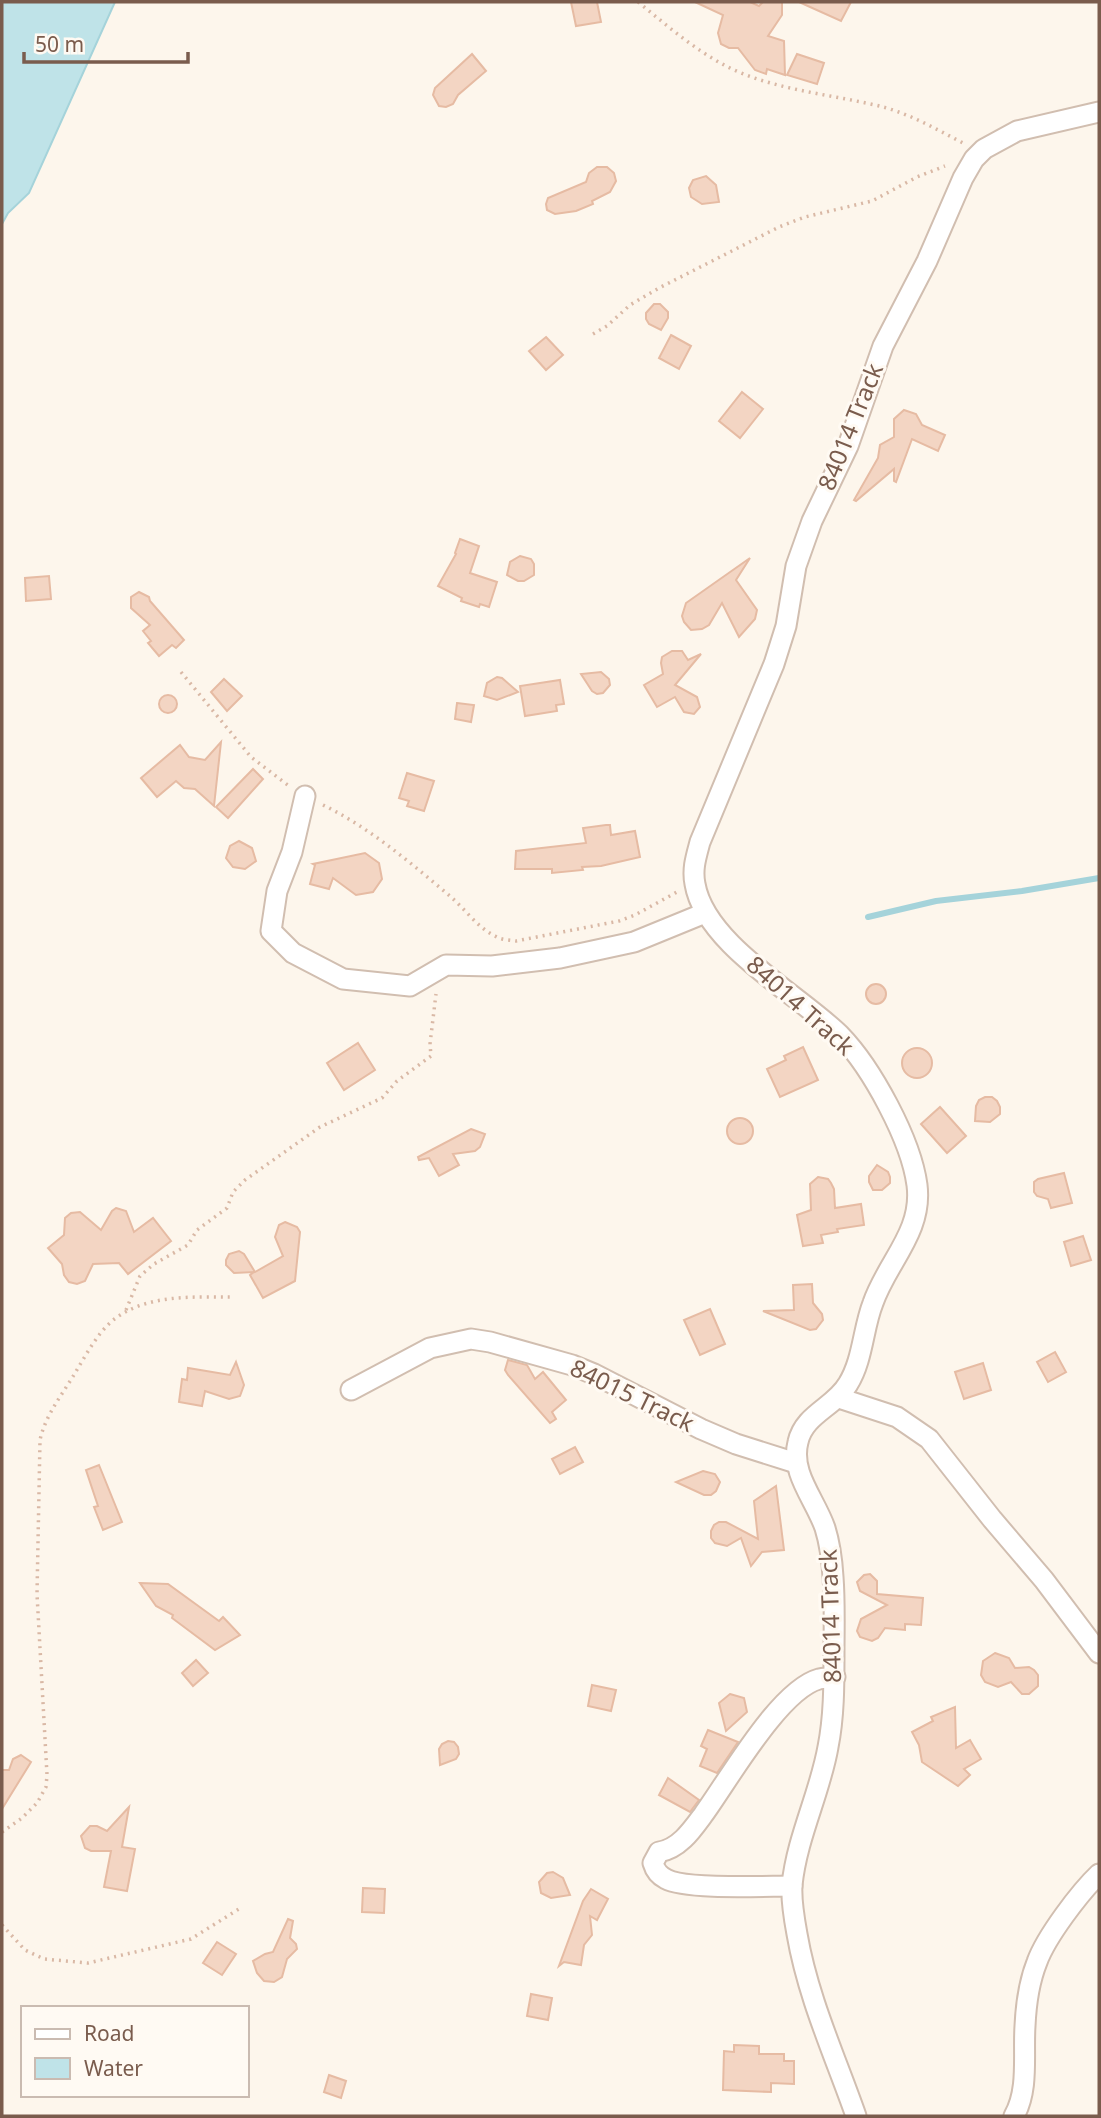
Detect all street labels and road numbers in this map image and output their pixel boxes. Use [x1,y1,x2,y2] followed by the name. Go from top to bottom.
[809,358,890,495] street label: 84014 Track
[740,948,862,1062] street label: 84014 Track
[565,1350,700,1439] street label: 84015 Track
[811,1548,848,1684] street label: 84014 Track

